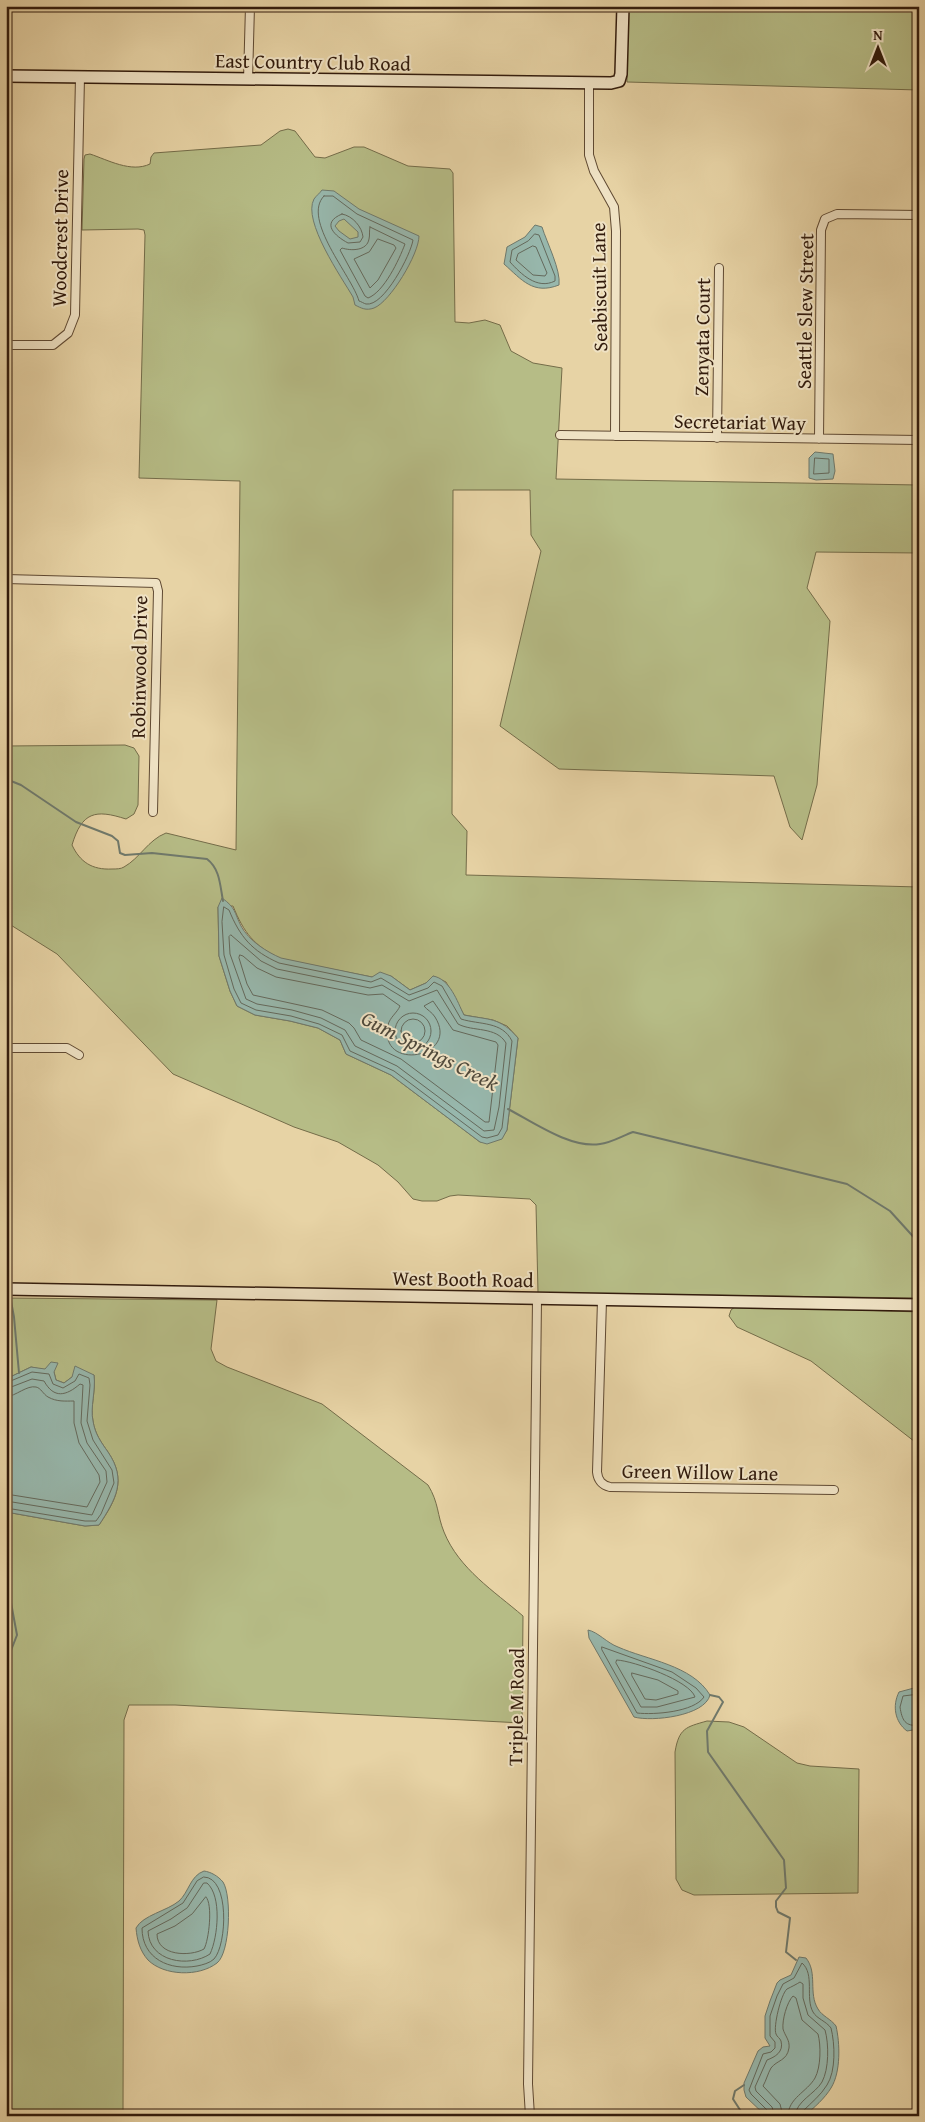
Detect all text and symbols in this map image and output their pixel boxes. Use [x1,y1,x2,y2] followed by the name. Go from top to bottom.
[852,22,902,72] north arrow
[873,25,883,45] text: N
[215,45,411,78] street label: East Country Club Road
[44,169,75,307] street label: Woodcrest Drive
[583,222,614,352] street label: Seabiscuit Lane
[789,233,820,389] street label: Seattle Slew Street
[686,278,717,396] street label: Zenyata Court
[674,406,806,437] street label: Secretariat Way
[123,595,154,739] street label: Robinwood Drive
[356,1003,505,1099] water label: Gum Springs Creek
[392,1263,534,1294] street label: West Booth Road
[622,1456,778,1487] street label: Green Willow Lane
[500,1647,531,1766] street label: Triple M Road

